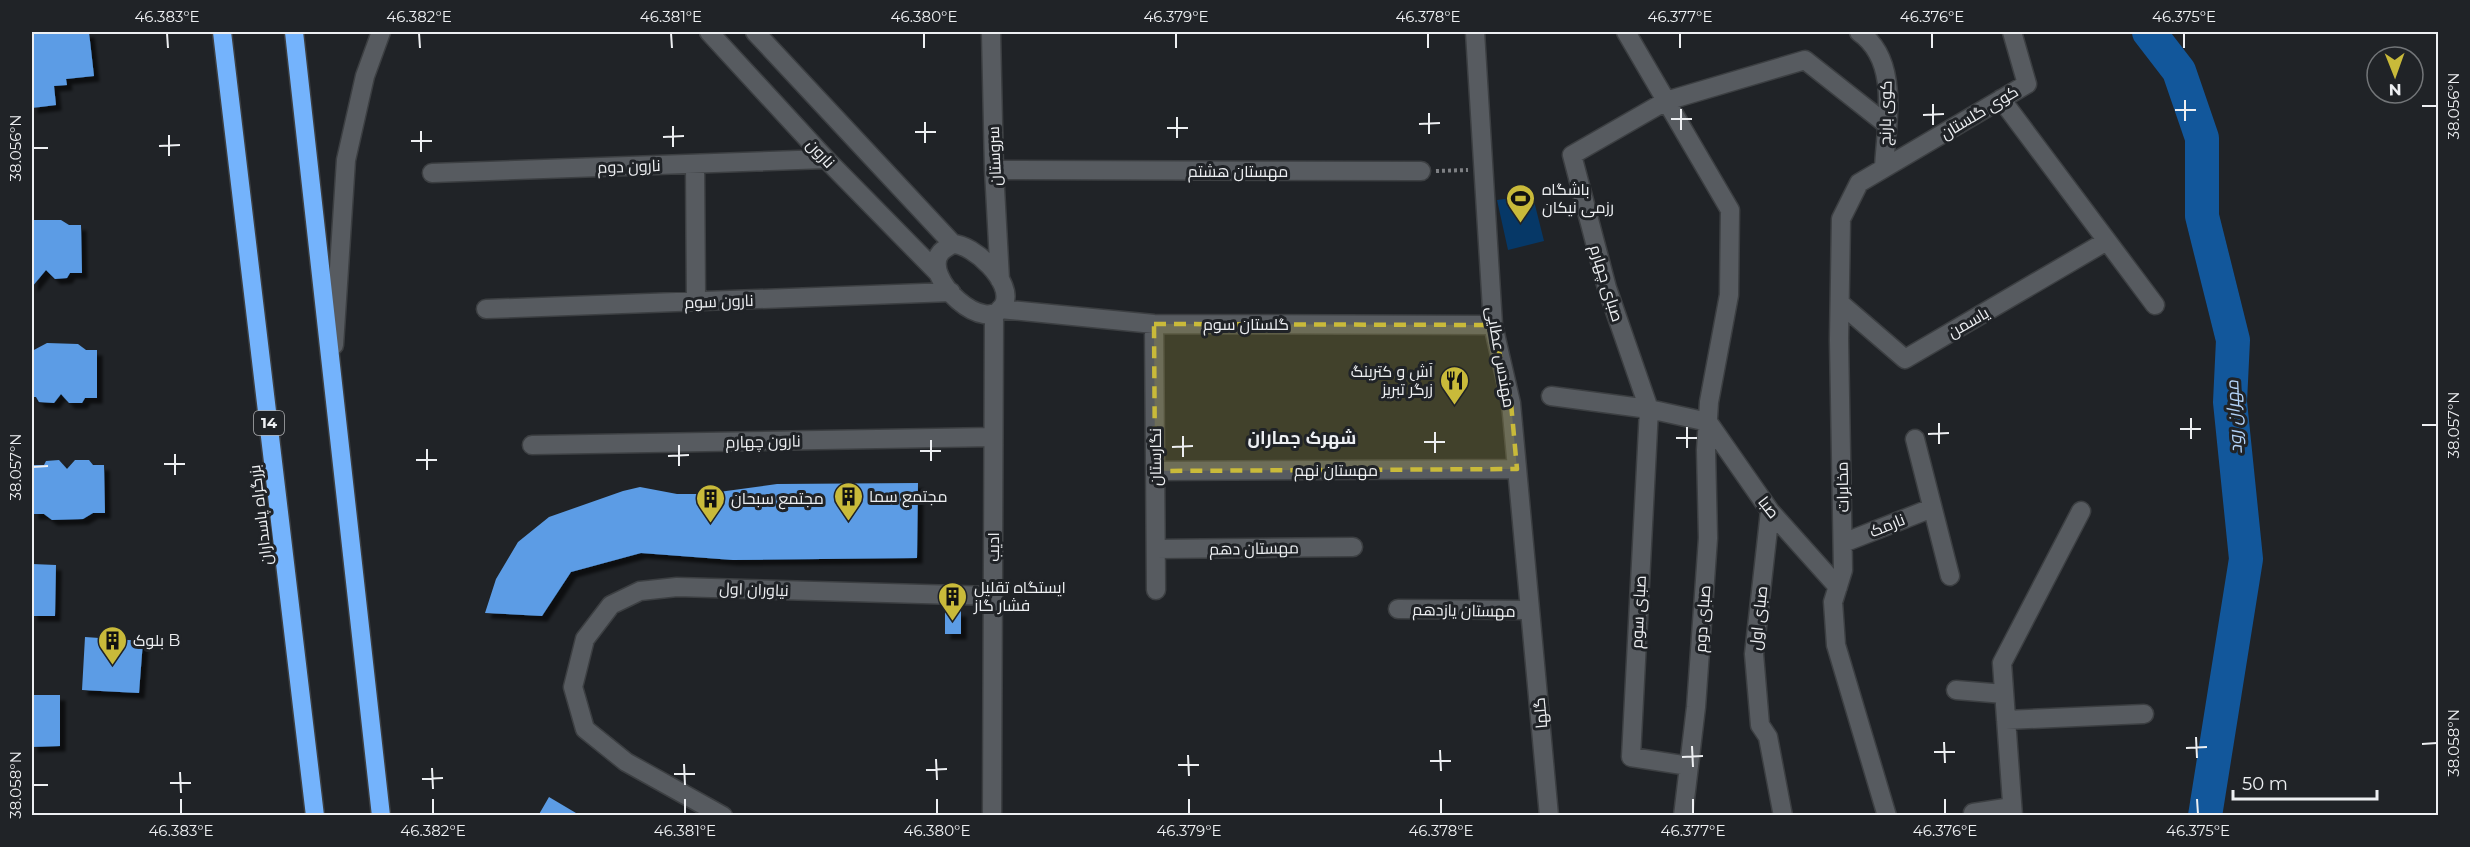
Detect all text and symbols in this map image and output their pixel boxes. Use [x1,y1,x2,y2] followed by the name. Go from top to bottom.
[134,7,200,26] text: 46.383°E
[386,7,452,26] text: 46.382°E
[640,7,702,26] text: 46.381°E
[891,7,957,26] text: 46.380°E
[1143,7,1209,26] text: 46.379°E
[1395,7,1461,26] text: 46.378°E
[1648,7,1712,26] text: 46.377°E
[1900,7,1964,26] text: 46.376°E
[2152,7,2216,26] text: 46.375°E
[2365,45,2425,105] north arrow
[2444,73,2463,139] text: 38.056°N
[1875,80,1898,146] street label: کوی بارنج
[2389,80,2402,99] text: N
[1937,82,2022,144] street label: کوی گلستان
[6,115,25,181] text: 38.056°N
[984,126,1006,186] street label: سروستان
[802,135,839,172] street label: نارون
[597,156,661,179] street label: نارون دوم
[1188,162,1288,183] street label: مهستان هشتم
[1542,180,1614,218] place label: باشگاه رزمی نیکان
[1505,182,1537,224] sports icon: باشگاه رزمی نیکان
[1584,242,1627,325] street label: صبای چهارم
[684,291,754,314] street label: نارون سوم
[1944,303,1993,343] street label: یاسمن
[1481,305,1519,409] street label: مهندس عطایی
[1203,315,1289,336] street label: گلستان سوم
[1351,362,1434,399] place label: آش و کترینگ زرگر تبریز
[1438,364,1470,406] restaurant icon: آش و کترینگ زرگر تبریز
[2221,379,2247,454] water label: مهران رود
[2444,392,2463,458] text: 38.057°N
[254,411,284,435] road number: 14
[1248,427,1356,449] district label: شهرک جماران
[1146,428,1166,486] street label: نگارستان
[725,431,801,454] street label: نارون چهارم
[6,434,25,500] text: 38.057°N
[1294,461,1378,482] street label: مهستان نهم
[1833,462,1852,512] street label: مخابرات
[245,463,278,566] street label: بزرگراه پاسداران
[832,480,864,522] building icon: مجتمع سما
[694,482,726,524] building icon: مجتمع سبحان
[869,487,947,508] place label: مجتمع سما
[731,489,824,510] place label: مجتمع سبحان
[1754,493,1783,522] street label: صبا
[1867,510,1908,541] street label: نارمک
[984,532,1003,562] street label: ادیب
[1209,538,1299,561] street label: مهستان دهم
[1627,575,1652,649] street label: صبای سوم
[973,578,1066,615] place label: ایستگاه تقلیل فشار گاز
[719,579,789,601] street label: نیاوران اول
[937,580,969,622] building icon: ایستگاه تقلیل فشار گاز
[1691,585,1716,654] street label: صبای دوم
[1746,585,1772,651] street label: صبای اول
[1412,600,1516,623] street label: مهستان یازدهم
[96,624,128,666] building icon: بلوک B
[133,631,180,650] place label: بلوک B
[1530,697,1552,729] street label: گلها
[2444,709,2463,777] text: 38.058°N
[6,751,25,819] text: 38.058°N
[2233,763,2377,801] scale bar
[2242,773,2288,795] text: 50 m
[148,821,214,840] text: 46.383°E
[400,821,466,840] text: 46.382°E
[654,821,716,840] text: 46.381°E
[904,821,970,840] text: 46.380°E
[1156,821,1222,840] text: 46.379°E
[1408,821,1474,840] text: 46.378°E
[1661,821,1725,840] text: 46.377°E
[1913,821,1977,840] text: 46.376°E
[2166,821,2230,840] text: 46.375°E

